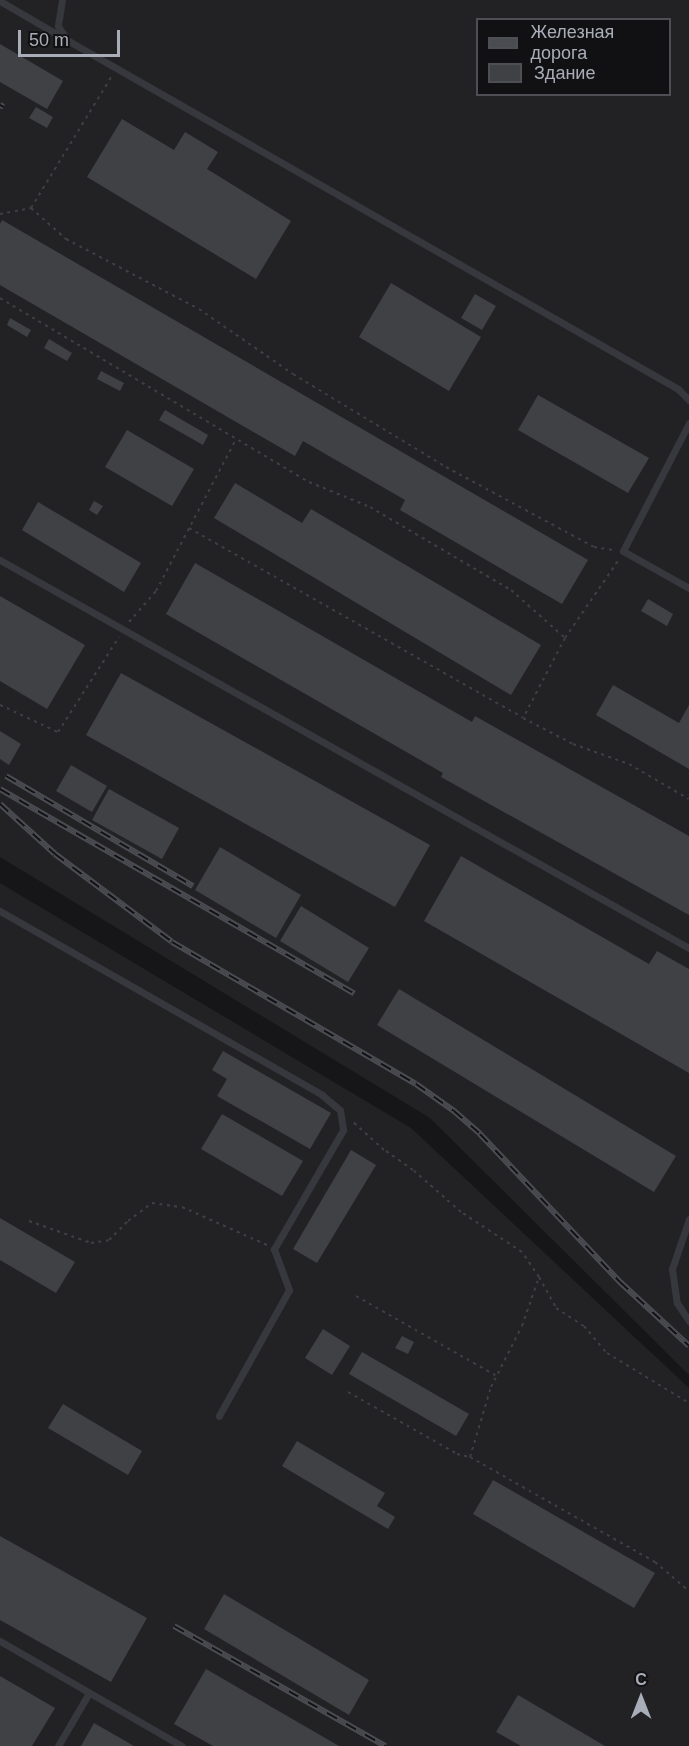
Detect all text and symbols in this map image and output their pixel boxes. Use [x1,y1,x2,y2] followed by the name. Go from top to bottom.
[21,18,123,56] scale bar
[476,18,671,96] legend
[530,22,614,63] text: Железная дорога
[29,30,69,50] text: 50 m
[534,63,595,83] text: Здание
[611,1668,671,1728] north arrow
[635,1671,647,1688] text: С

